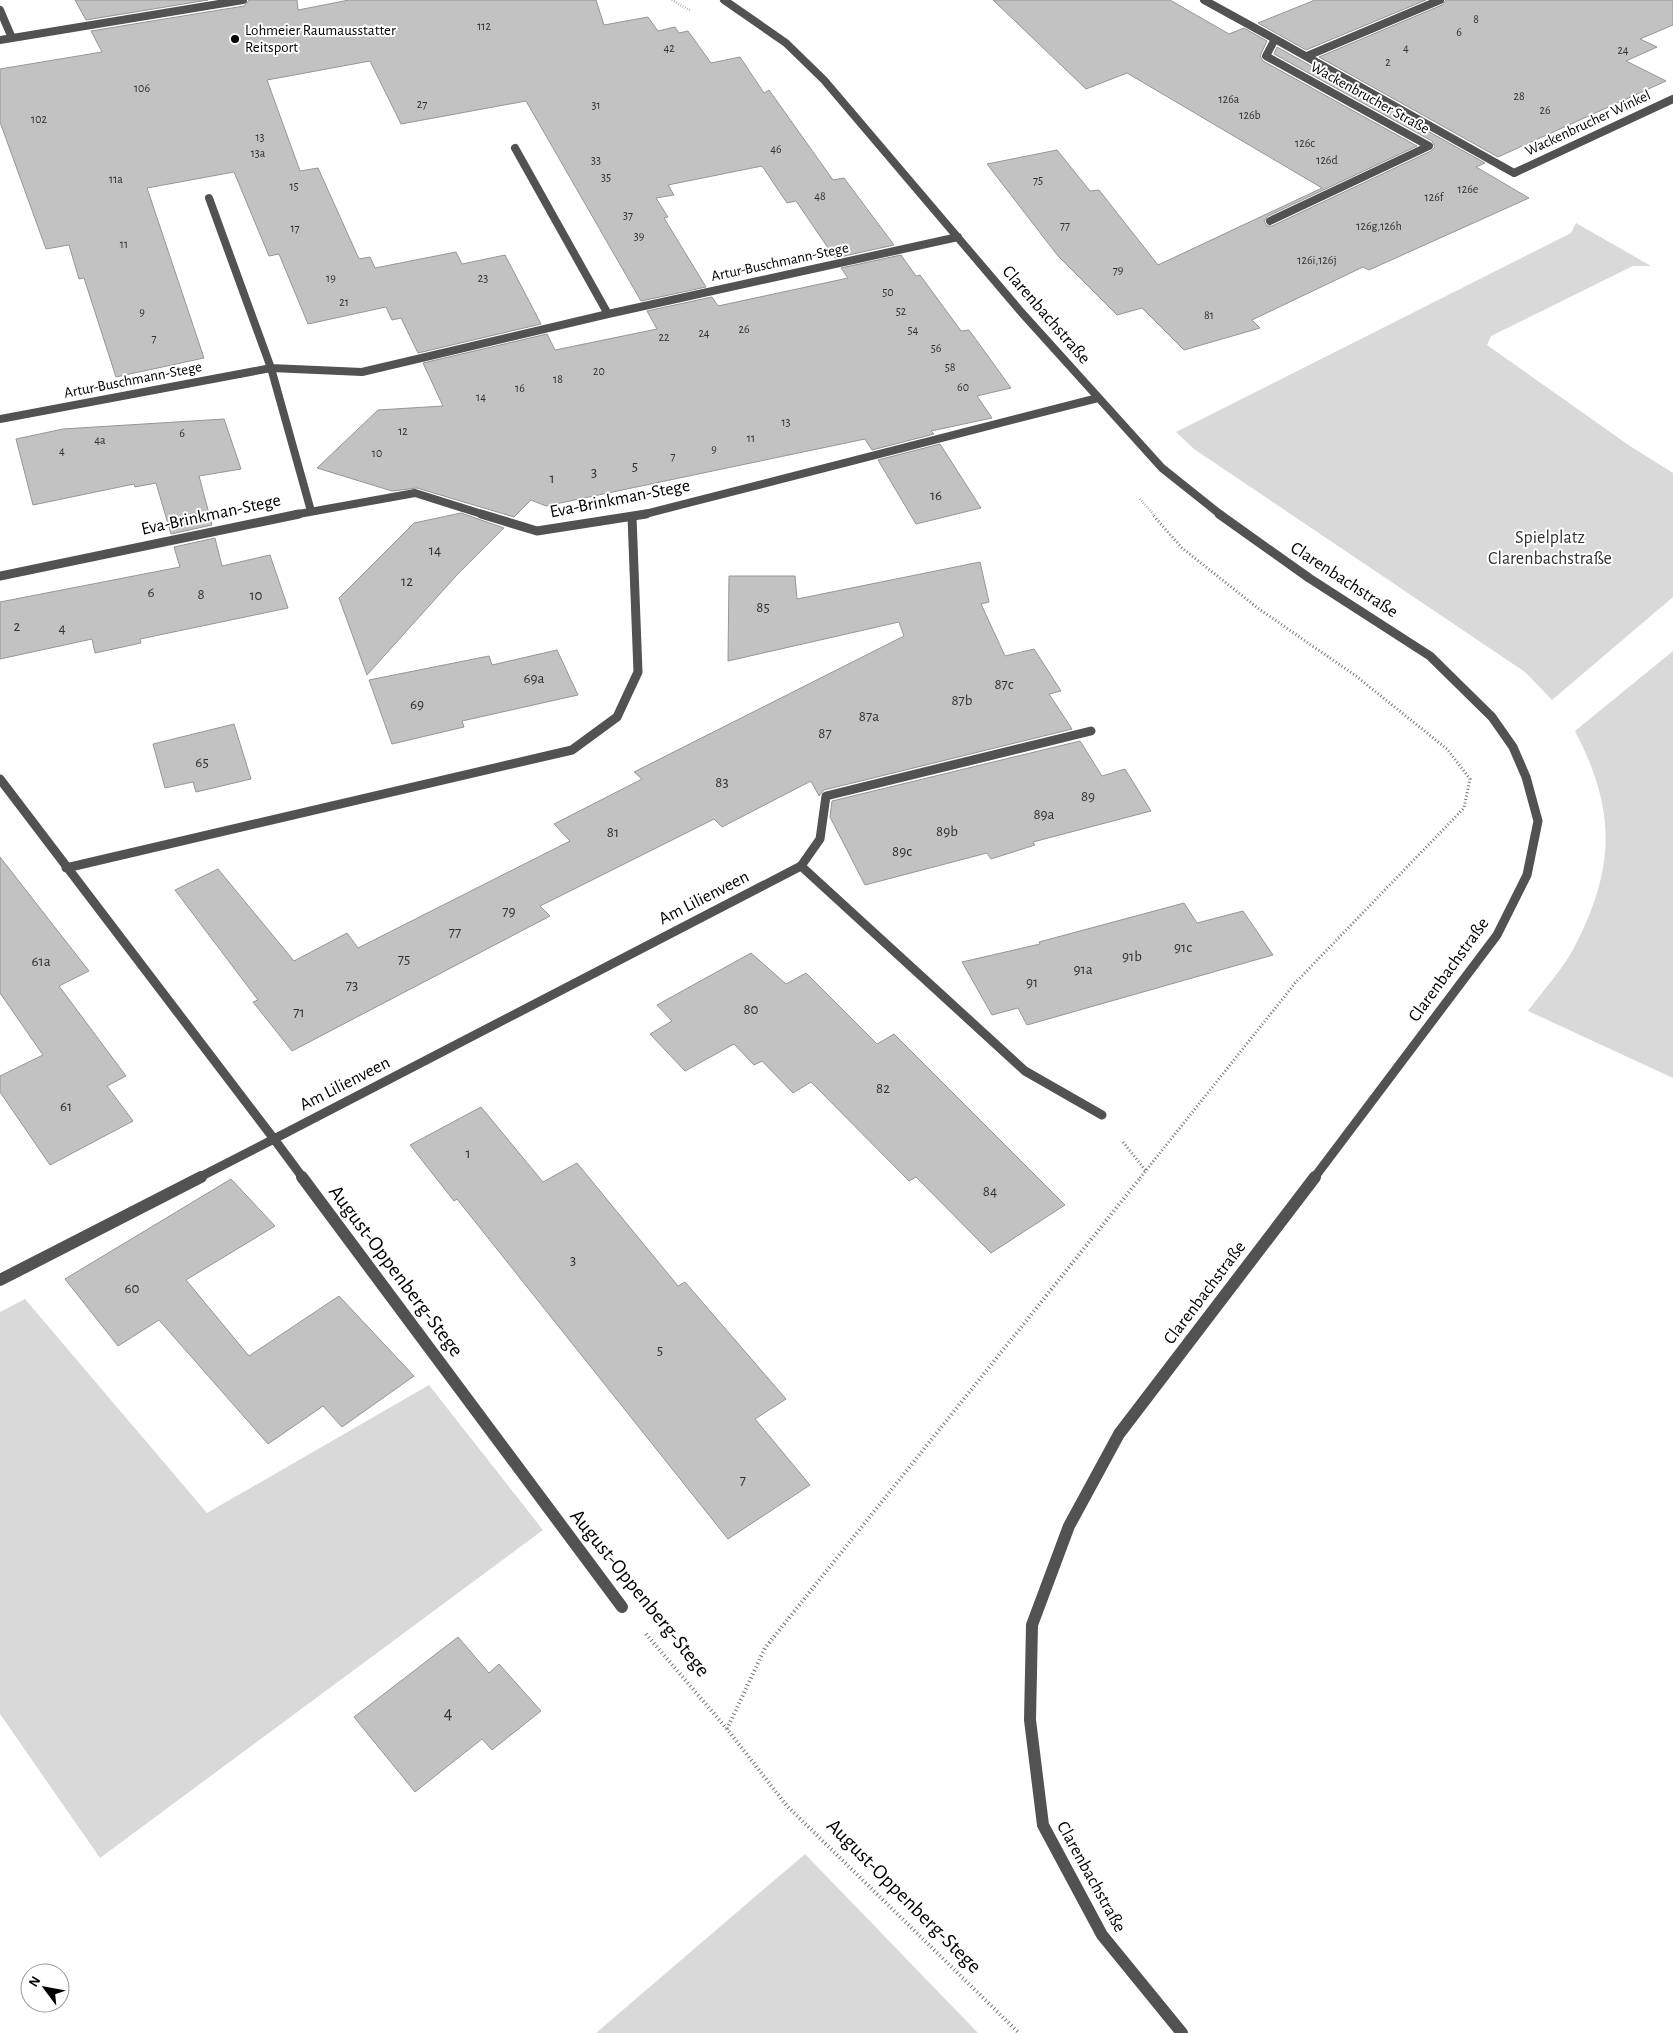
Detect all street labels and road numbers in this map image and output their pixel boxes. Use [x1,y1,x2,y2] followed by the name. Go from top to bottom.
[1308,59,1432,137] street label: Wackenbrucher Straße
[1523,87,1653,159] street label: Wackenbrucher Winkel
[710,240,850,284] street label: Artur-Buschmann-Stege
[999,262,1093,368] street label: Clarenbachstraße
[63,359,203,401] street label: Artur-Buschmann-Stege
[548,477,692,521] street label: Eva-Brinkman-Stege
[139,491,283,539] street label: Eva-Brinkman-Stege
[1287,539,1401,621] street label: Clarenbachstraße
[656,868,752,928] street label: Am Lilienveen
[1405,915,1493,1025] street label: Clarenbachstraße
[297,1054,393,1114] street label: Am Lilienveen
[325,1181,467,1361] street label: August-Oppenberg-Stege
[1161,1238,1249,1348] street label: Clarenbachstraße
[566,1505,714,1681] street label: August-Oppenberg-Stege
[823,1815,985,1977] street label: August-Oppenberg-Stege
[1053,1818,1129,1936] street label: Clarenbachstraße

